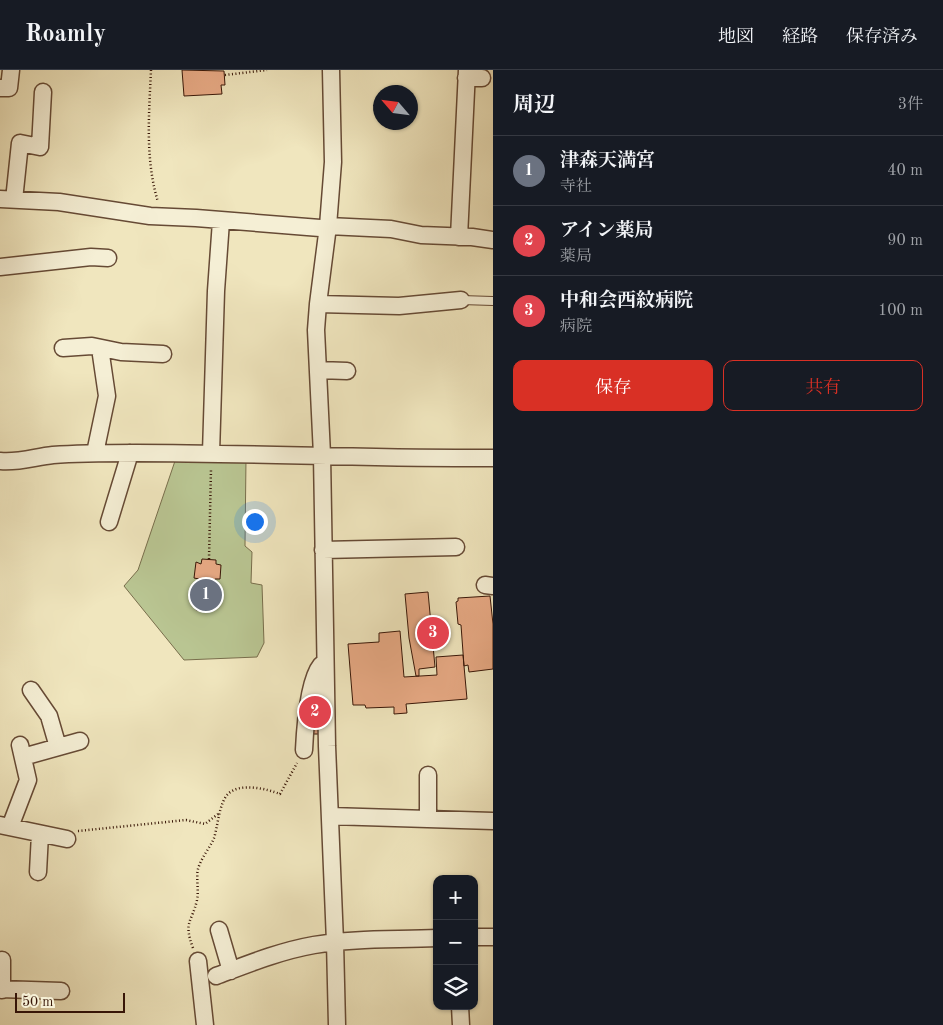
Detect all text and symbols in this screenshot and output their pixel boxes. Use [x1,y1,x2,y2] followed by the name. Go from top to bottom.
[25,23,106,47] text: Roamly
[718,28,754,46] text: 地図
[782,28,818,46] text: 経路
[846,28,918,46] text: 保存済み
[373,85,418,130] north arrow
[513,95,555,116] text: 周辺
[898,97,923,113] text: 3件
[560,152,655,171] text: 津森天満宮
[524,163,534,179] text: 1
[887,163,923,179] text: 40 m
[560,179,592,195] text: 寺社
[560,222,653,241] text: アイン薬局
[524,233,534,249] text: 2
[887,233,923,249] text: 90 m
[560,249,592,265] text: 薬局
[560,292,693,311] text: 中和会西紋病院
[524,303,534,319] text: 3
[878,303,923,319] text: 100 m
[560,319,592,335] text: 病院
[513,360,713,411] button: 保存
[723,360,923,411] button: 共有
[242,509,268,535] your location
[190,576,222,614] pin: 1
[417,614,449,652] pin: 3
[299,693,331,731] pin: 2
[433,875,478,1010] map controls
[433,875,478,920] button: +
[433,920,478,965] button: −
[433,965,478,1010] button: layers
[15,990,125,1013] scale bar
[22,995,53,1009] text: 50 m

